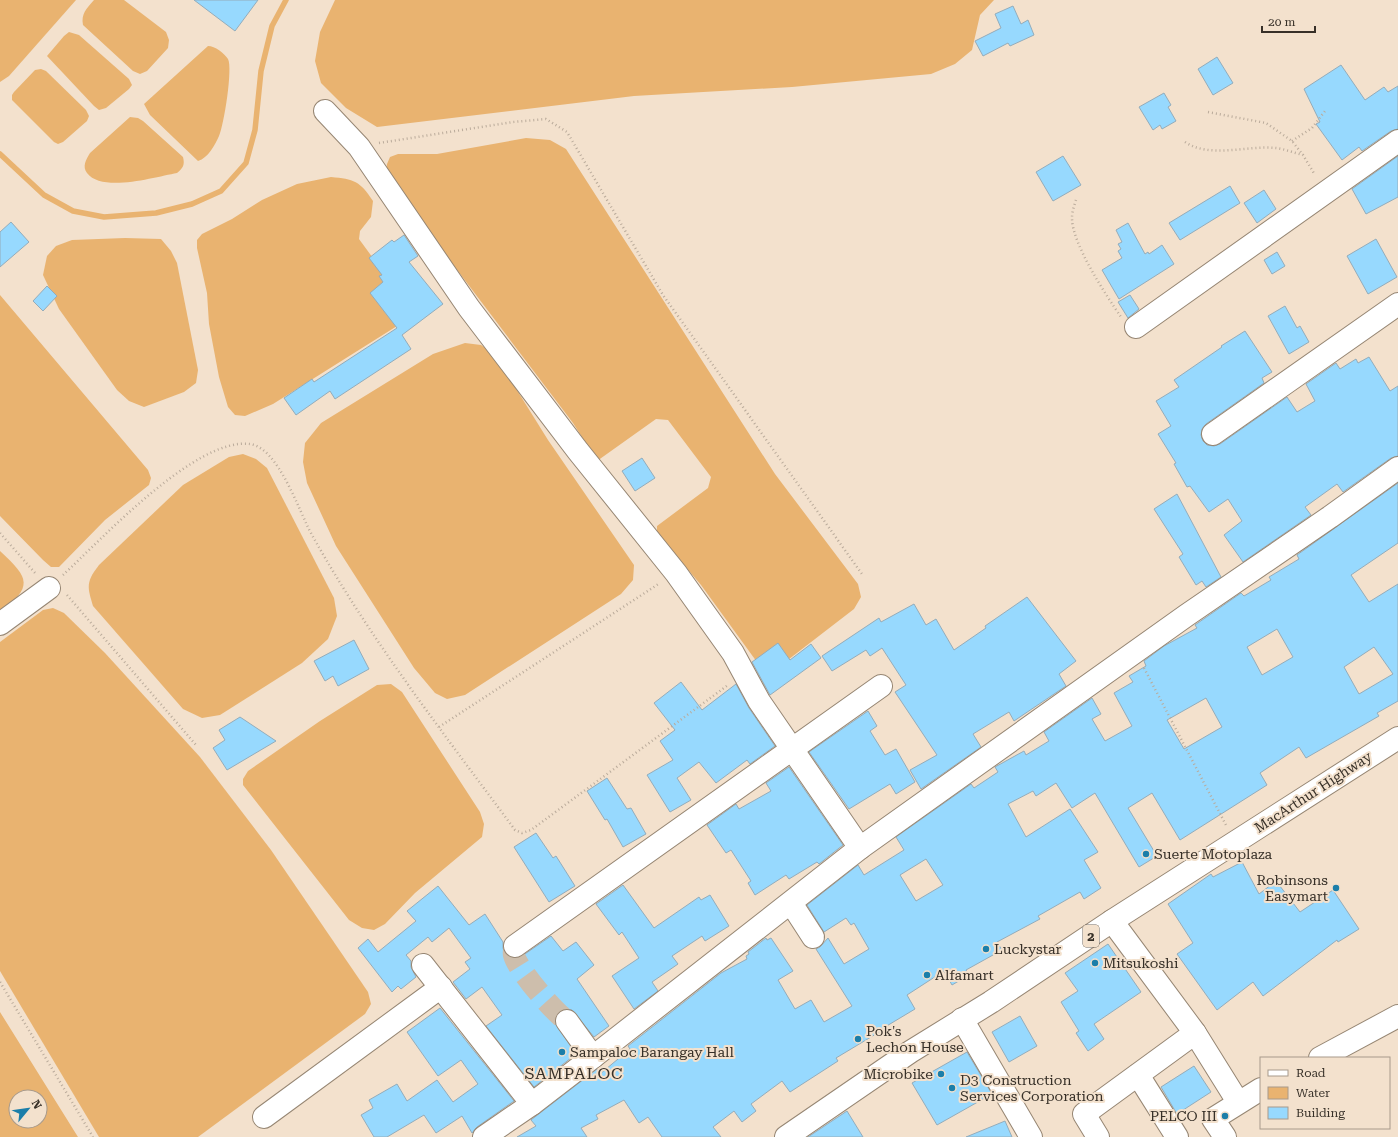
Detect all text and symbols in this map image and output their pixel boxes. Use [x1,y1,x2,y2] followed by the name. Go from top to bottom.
[1262,8,1315,34] scale bar
[1268,15,1295,29] text: 20 m
[1252,748,1375,836] street label: MacArthur Highway
[1154,846,1273,862] place label: Suerte Motoplaza
[1141,849,1151,859] marker: Suerte Motoplaza
[1257,872,1328,904] place label: Robinsons Easymart
[1331,883,1341,893] marker: Robinsons Easymart
[1083,925,1099,947] road number: 2
[994,941,1061,957] place label: Luckystar
[981,944,991,954] marker: Luckystar
[1103,955,1179,971] place label: Mitsukoshi
[1090,958,1100,968] marker: Mitsukoshi
[935,967,994,983] place label: Alfamart
[922,970,932,980] marker: Alfamart
[866,1023,964,1055] place label: Pok's Lechon House
[853,1034,863,1044] marker: Pok's Lechon House
[570,1044,734,1060] place label: Sampaloc Barangay Hall
[557,1047,567,1057] marker: Sampaloc Barangay Hall
[1260,1057,1390,1129] legend
[524,1064,624,1083] district label: SAMPALOC
[864,1066,933,1082] place label: Microbike
[1296,1066,1326,1080] text: Road
[936,1069,946,1079] marker: Microbike
[960,1072,1104,1104] place label: D3 Construction Services Corporation
[947,1083,957,1093] marker: D3 Construction Services Corporation
[1296,1086,1330,1100] text: Water
[8,1089,48,1129] north arrow
[29,1098,44,1112] text: N
[1296,1106,1345,1120] text: Building
[1150,1108,1217,1124] place label: PELCO III
[1220,1111,1230,1121] marker: PELCO III

